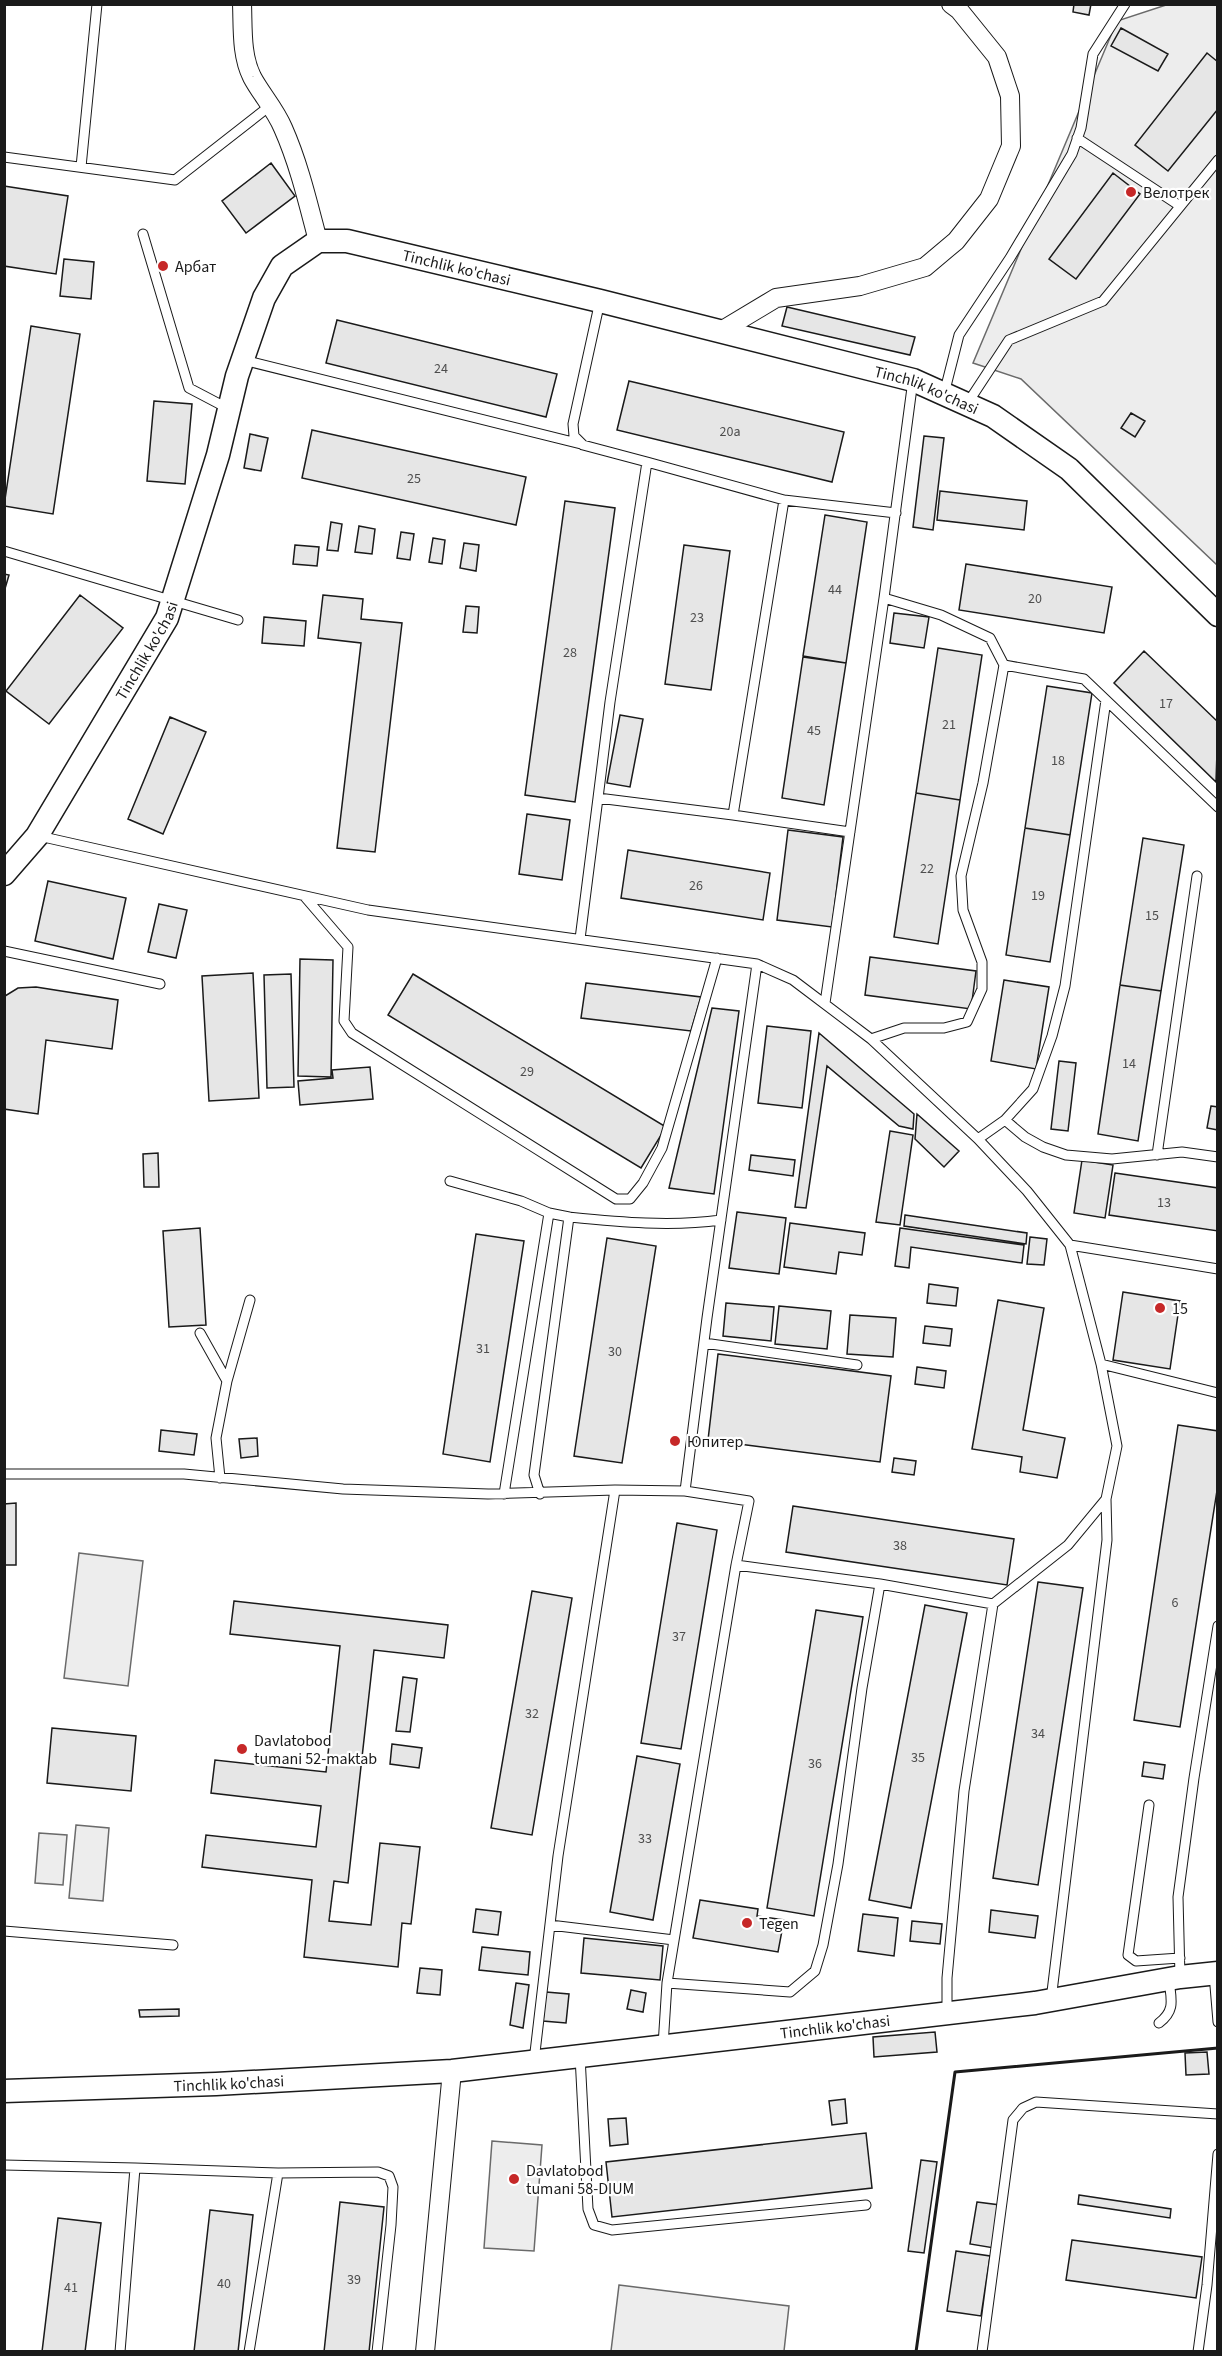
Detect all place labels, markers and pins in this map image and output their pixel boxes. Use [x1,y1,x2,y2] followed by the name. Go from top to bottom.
[1143,182,1209,204] place label: Велотрек
[1124,185,1138,199] marker: Велотрек
[175,256,216,278] place label: Арбат
[156,259,170,273] marker: Арбат
[1172,1298,1188,1320] place label: 15
[1153,1301,1167,1315] marker: 15
[687,1431,743,1453] place label: Юпитер
[668,1434,682,1448] marker: Юпитер
[254,1730,377,1770] place label: Davlatobod tumani 52-maktab
[235,1742,249,1756] marker: Davlatobod tumani 52-maktab
[759,1913,799,1935] place label: Tegen
[740,1916,754,1930] marker: Tegen
[526,2160,634,2200] place label: Davlatobod tumani 58-DIUM
[507,2172,521,2186] marker: Davlatobod tumani 58-DIUM

